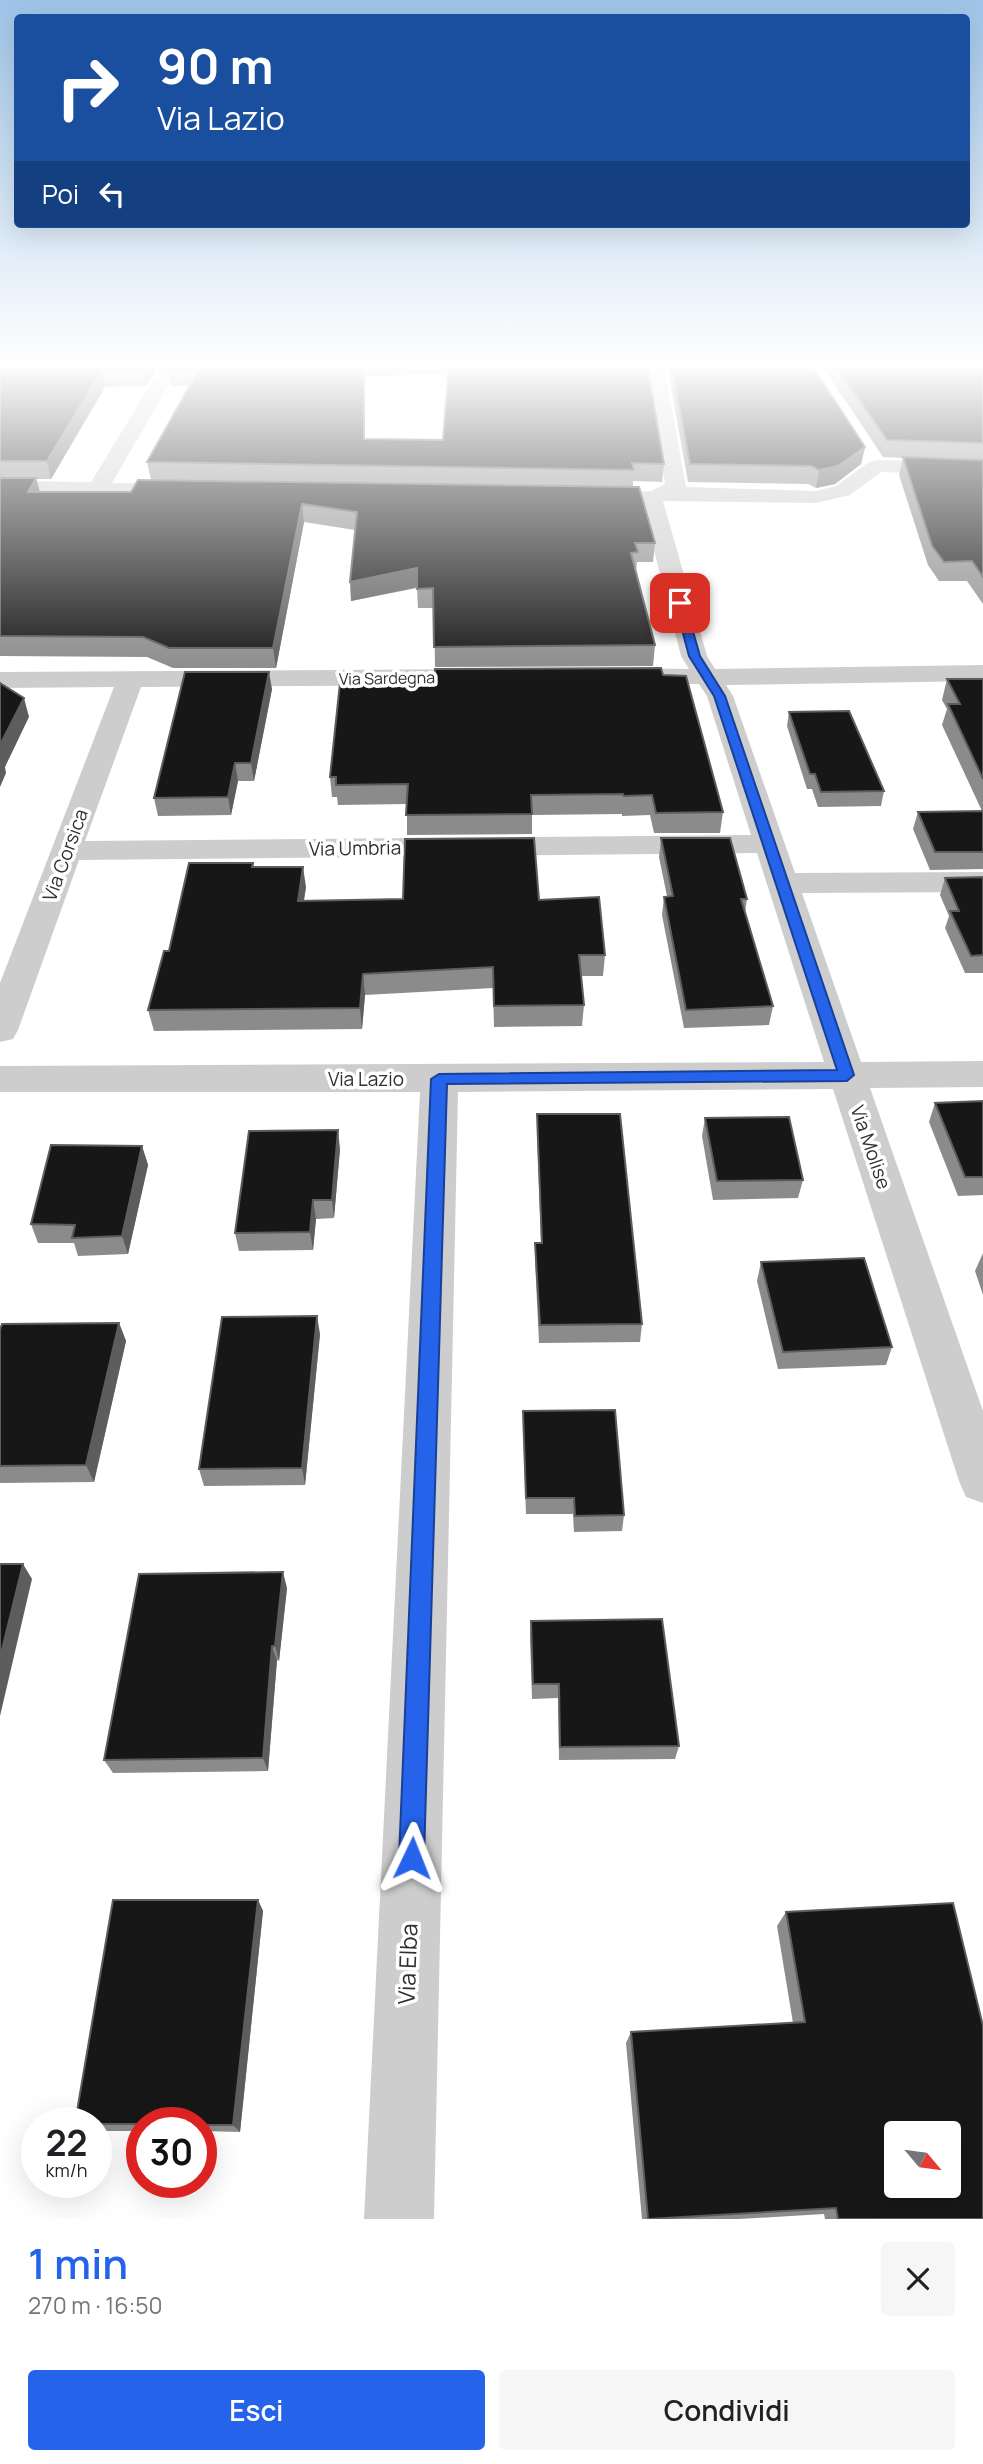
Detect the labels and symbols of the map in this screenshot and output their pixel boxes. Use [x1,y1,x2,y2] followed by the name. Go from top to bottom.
[650,573,710,633] pin
[339,666,435,690] street label: Via Sardegna
[36,805,94,905] street label: Via Corsica
[309,834,401,862] street label: Via Umbria
[328,1066,404,1092] street label: Via Lazio
[845,1102,897,1192] street label: Via Molise
[375,1821,449,1895] position arrow
[390,1923,424,2005] street label: Via Elba
[126,2107,217,2198] speed limit sign: 30
[884,2121,961,2198] north arrow

